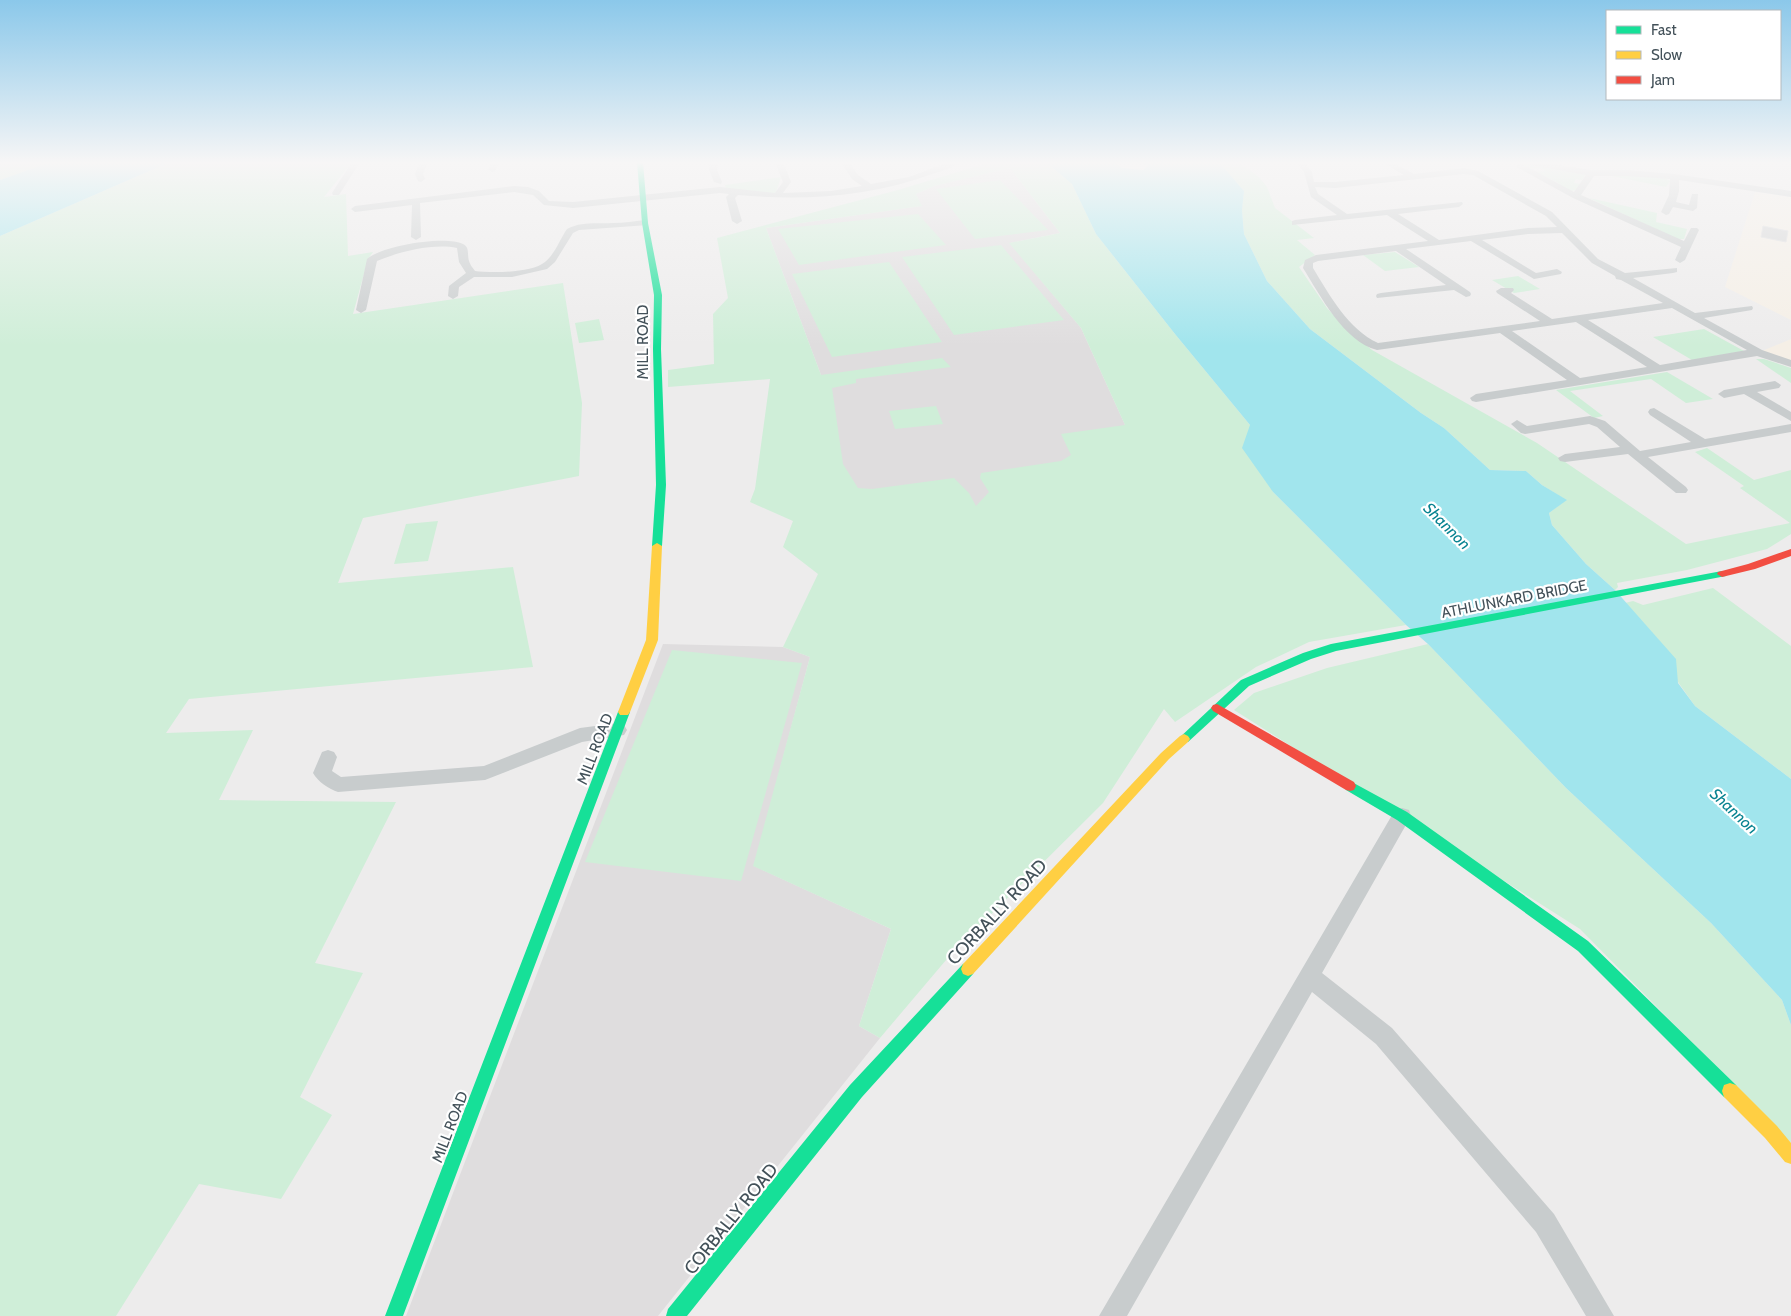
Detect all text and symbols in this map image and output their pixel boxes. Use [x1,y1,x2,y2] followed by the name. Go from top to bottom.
[1606,10,1781,100] legend
[1651,21,1676,39] text: Fast
[1651,46,1682,64] text: Slow
[1650,71,1675,89] text: Jam
[634,304,652,379] street label: MILL ROAD
[1420,499,1474,553] water label: Shannon
[1440,576,1588,622] street label: ATHLUNKARD BRIDGE
[573,711,617,787] street label: MILL ROAD
[1706,784,1762,838] water label: Shannon
[942,855,1052,969] street label: CORBALLY ROAD
[428,1089,472,1165] street label: MILL ROAD
[679,1159,783,1279] street label: CORBALLY ROAD

